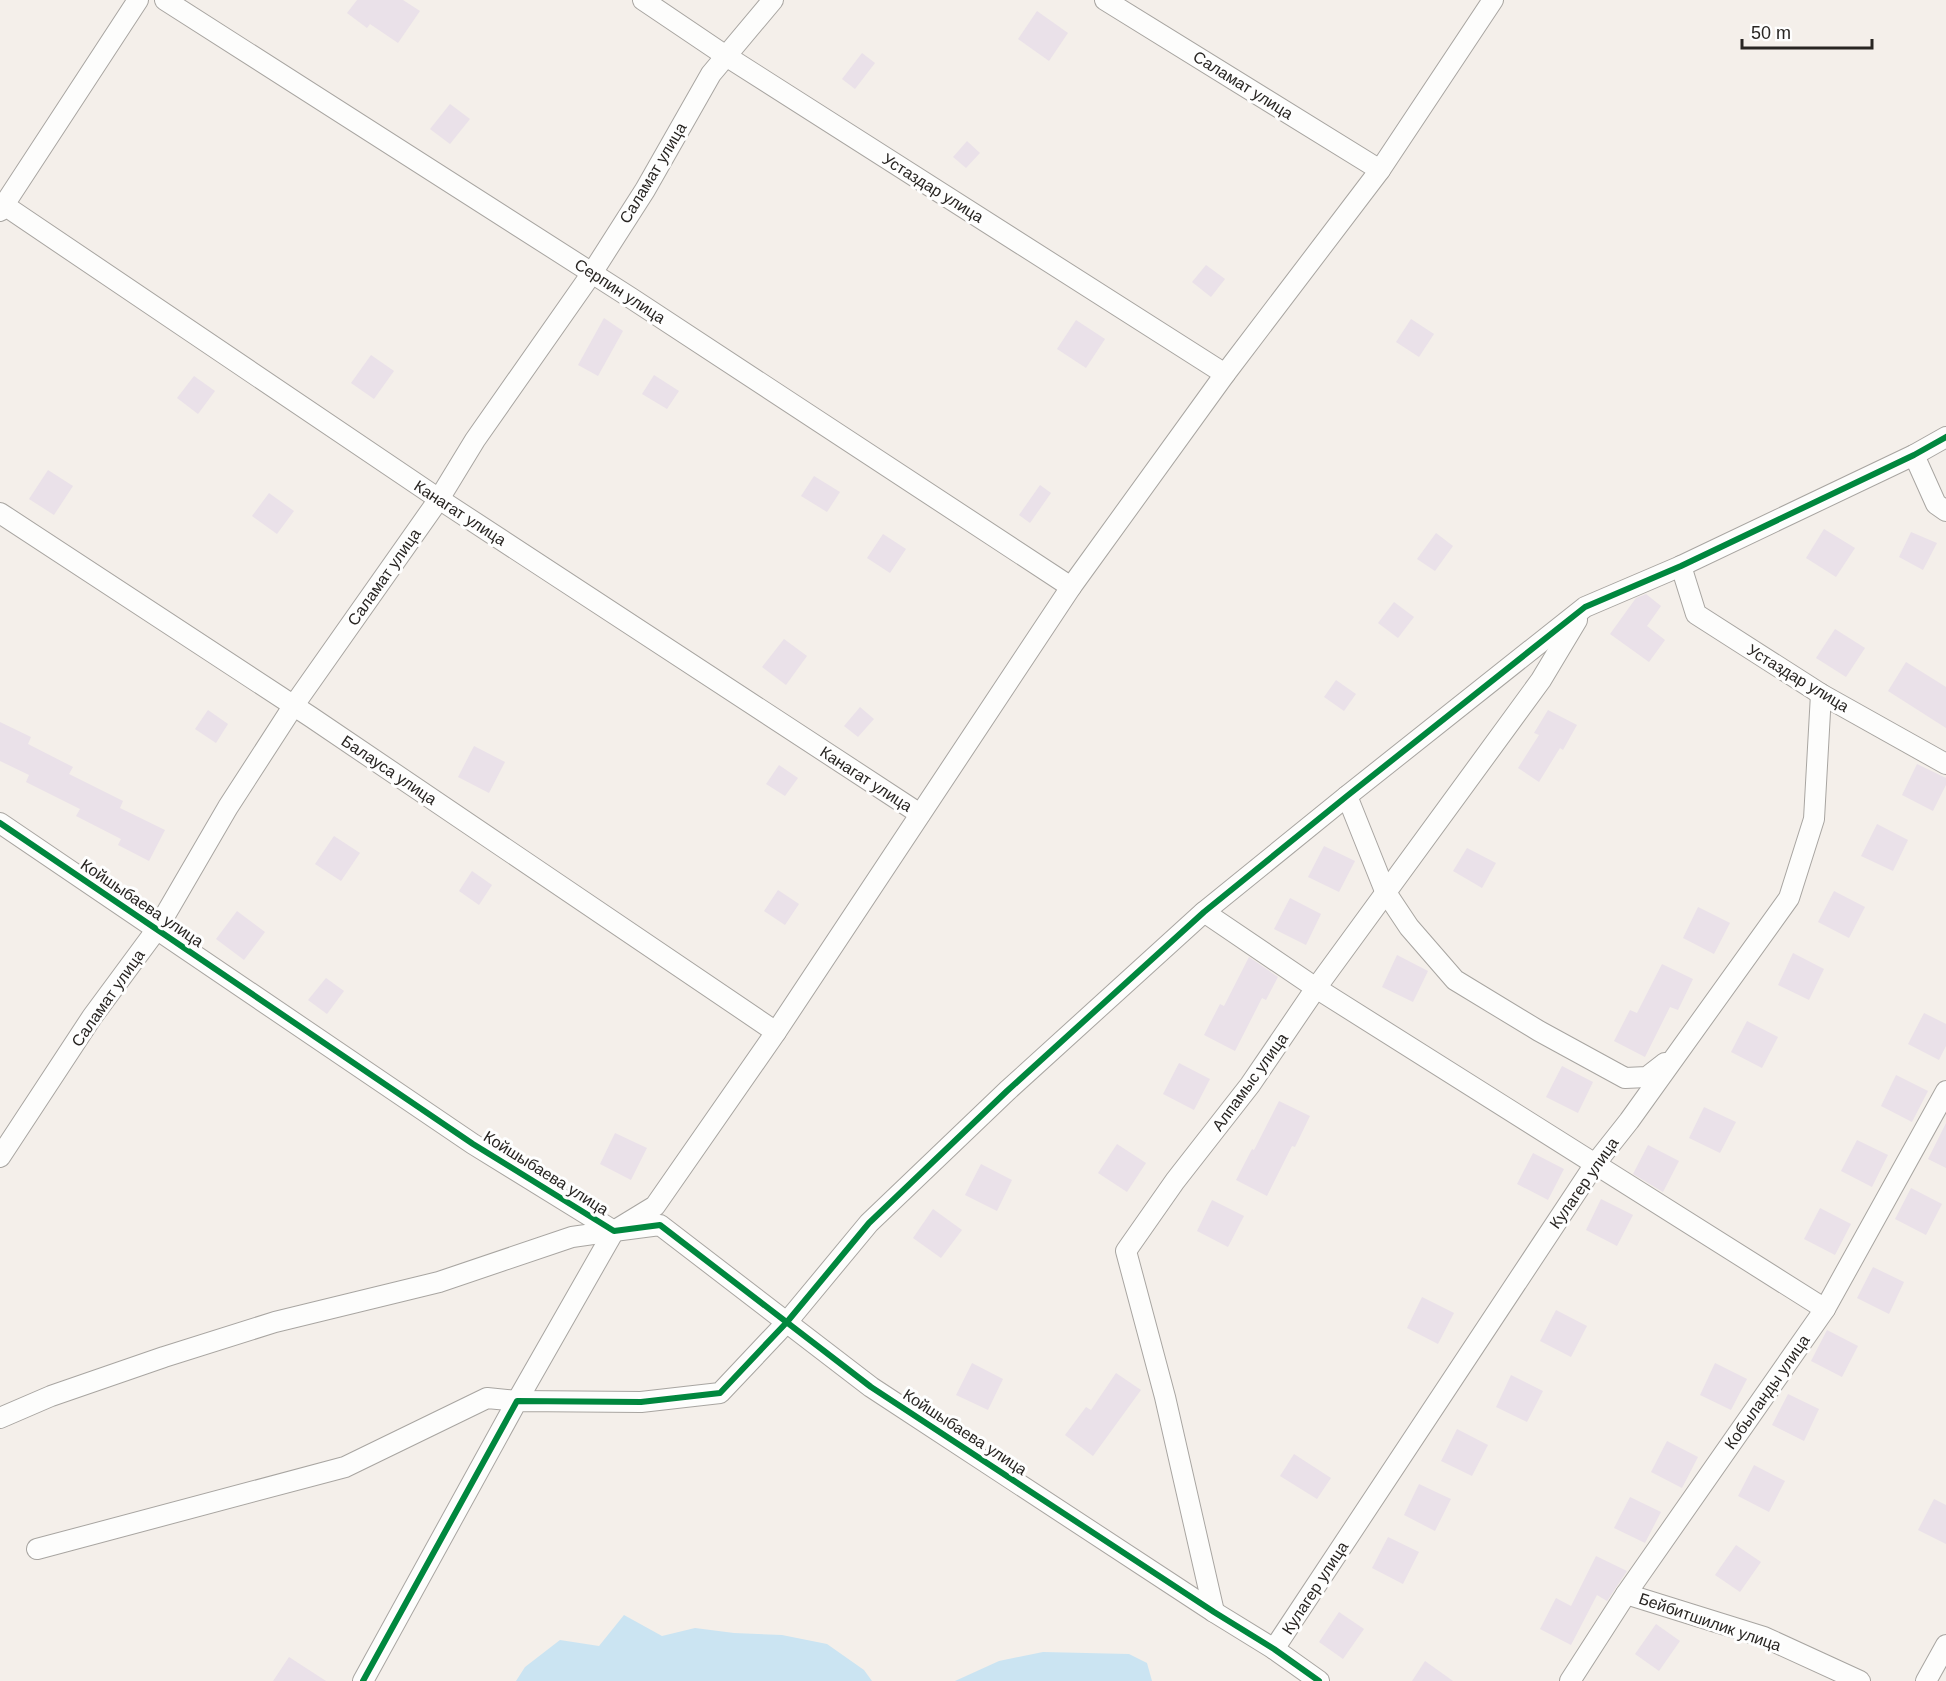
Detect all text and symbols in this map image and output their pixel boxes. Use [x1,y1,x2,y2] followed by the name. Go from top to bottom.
[1742,12,1872,50] scale bar
[1751,23,1791,43] text: 50 m
[1190,48,1296,123] street label: Саламат улица
[616,120,690,226] street label: Саламат улица
[880,150,987,226] street label: Устаздар улица
[572,255,668,327] street label: Серпин улица
[411,477,509,549] street label: Канагат улица
[344,525,424,629] street label: Саламат улица
[1744,641,1852,715] street label: Устаздар улица
[338,732,440,808] street label: Балауса улица
[817,743,915,815] street label: Канагат улица
[78,856,206,950] street label: Койшыбаева улица
[68,946,148,1050] street label: Саламат улица
[1209,1030,1291,1134] street label: Алпамыс улица
[481,1128,612,1218] street label: Койшыбаева улица
[1546,1134,1622,1232] street label: Кулагер улица
[1721,1332,1813,1452] street label: Кобыланды улица
[900,1386,1030,1478] street label: Койшыбаева улица
[1279,1538,1351,1637] street label: Кулагер улица
[1637,1590,1783,1654] street label: Бейбитшилик улица

